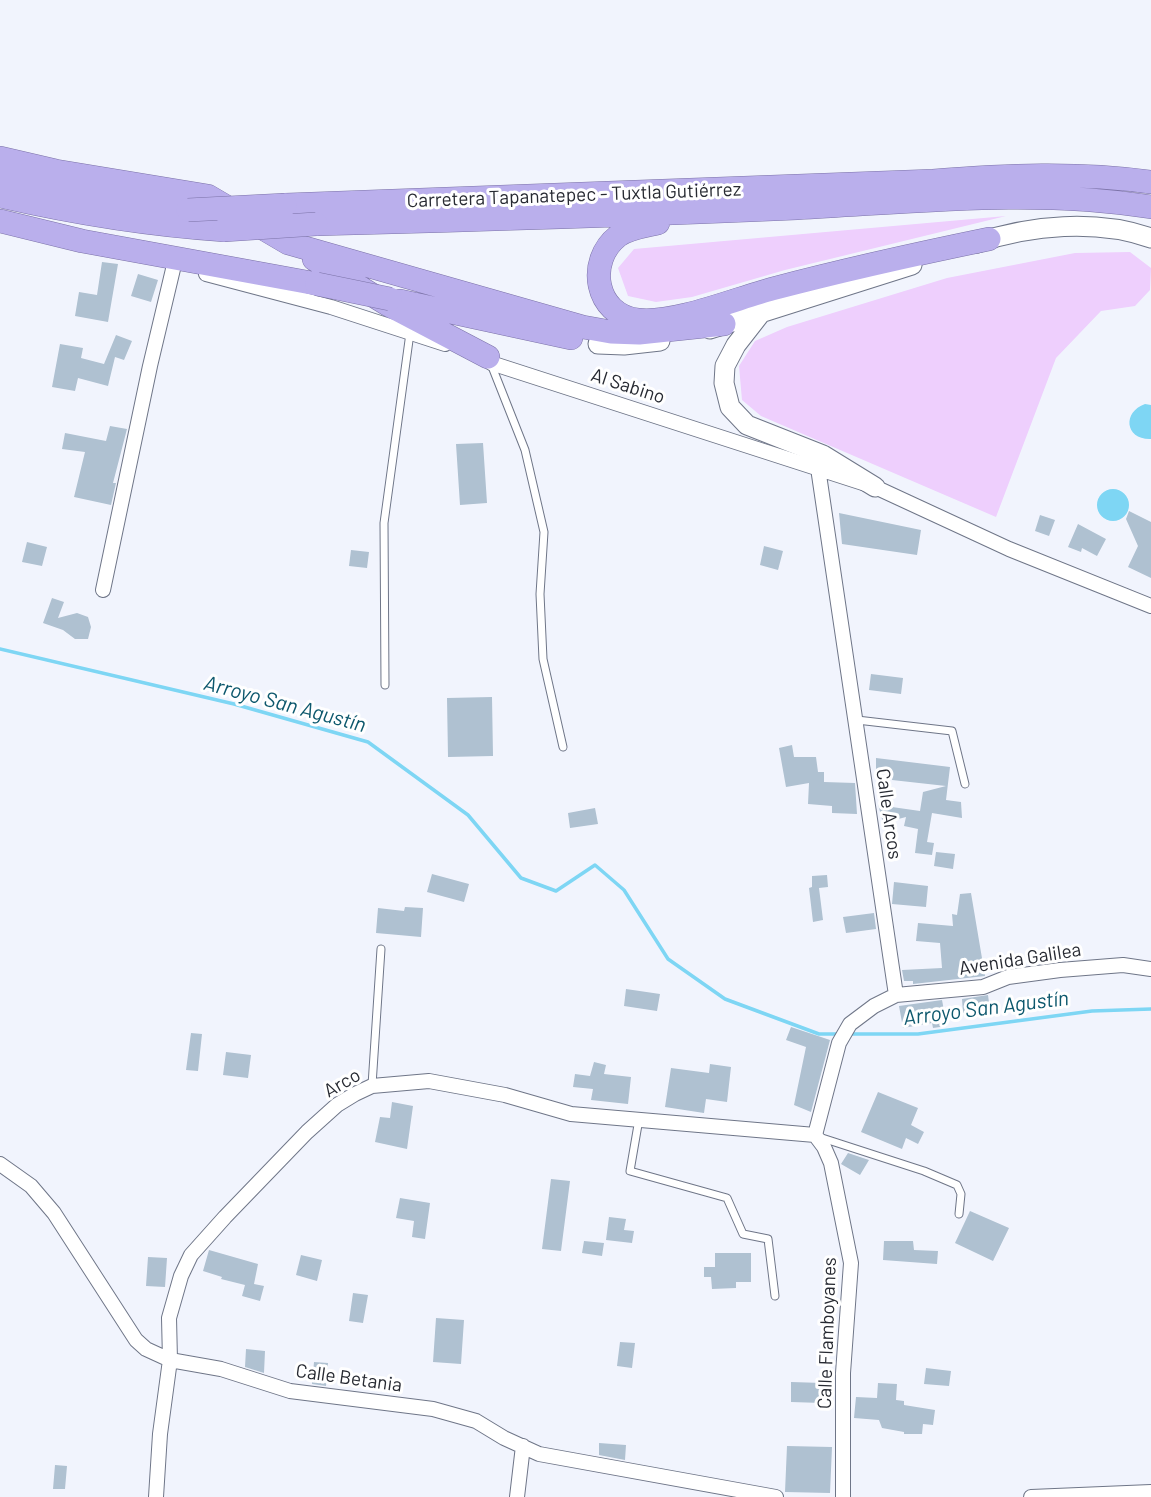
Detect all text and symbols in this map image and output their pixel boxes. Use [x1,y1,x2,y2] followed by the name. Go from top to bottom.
[406,178,742,212] street label: Carretera Tapanatepec - Tuxtla Gutiérrez
[588,363,668,409] street label: Al Sabino
[201,670,369,738] water label: Arroyo San Agustín
[871,767,907,861] street label: Calle Arcos
[957,938,1083,980] street label: Avenida Galilea
[902,985,1070,1031] water label: Arroyo San Agustín
[320,1063,364,1103] street label: Arco
[813,1257,841,1409] street label: Calle Flamboyanes
[294,1359,404,1397] street label: Calle Betania

